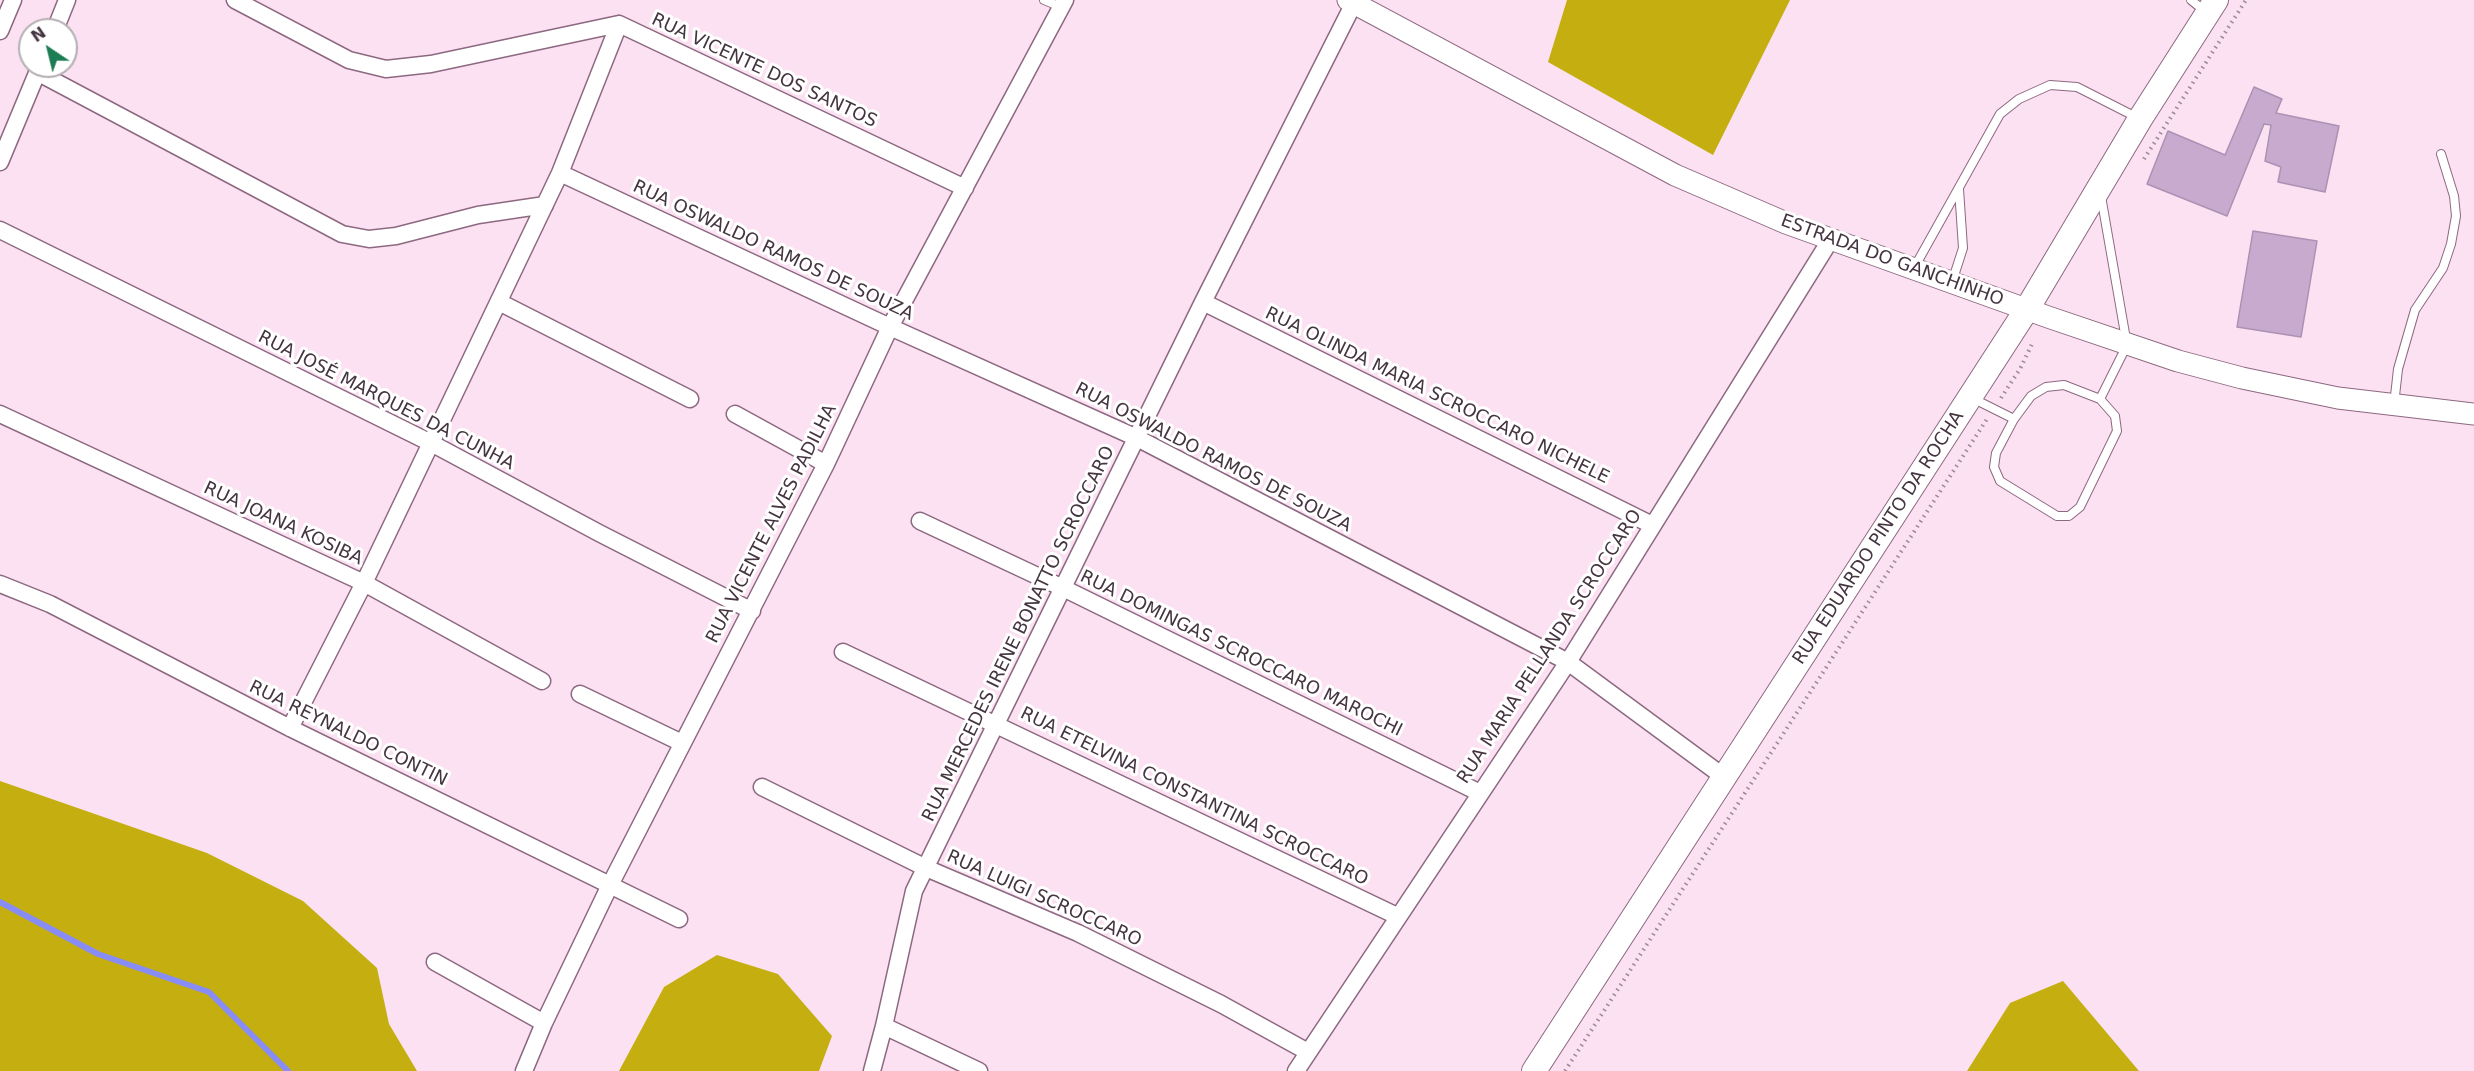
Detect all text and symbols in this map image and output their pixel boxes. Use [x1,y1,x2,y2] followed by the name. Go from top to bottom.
[648,9,880,133] street label: RUA VICENTE DOS SANTOS
[18,18,78,78] north arrow
[28,23,49,46] text: N
[629,176,917,326] street label: RUA OSWALDO RAMOS DE SOUZA
[1778,211,2006,311] street label: ESTRADA DO GANCHINHO
[1261,303,1613,489] street label: RUA OLINDA MARIA SCROCCARO NICHELE
[254,327,518,475] street label: RUA JOSÉ MARQUES DA CUNHA
[1071,379,1355,537] street label: RUA OSWALDO RAMOS DE SOUZA
[702,401,842,647] street label: RUA VICENTE ALVES PADILHA
[1789,407,1969,669] street label: RUA EDUARDO PINTO DA ROCHA
[918,443,1120,825] street label: RUA MERCEDES IRENE BONATTO SCROCCARO
[200,478,366,570] street label: RUA JOANA KOSIBA
[1453,506,1647,788] street label: RUA MARIA PELLANDA SCROCCARO
[1076,566,1406,742] street label: RUA DOMINGAS SCROCCARO MAROCHI
[245,676,451,792] street label: RUA REYNALDO CONTIN
[1017,703,1371,891] street label: RUA ETELVINA CONSTANTINA SCROCCARO
[943,846,1145,952] street label: RUA LUIGI SCROCCARO

